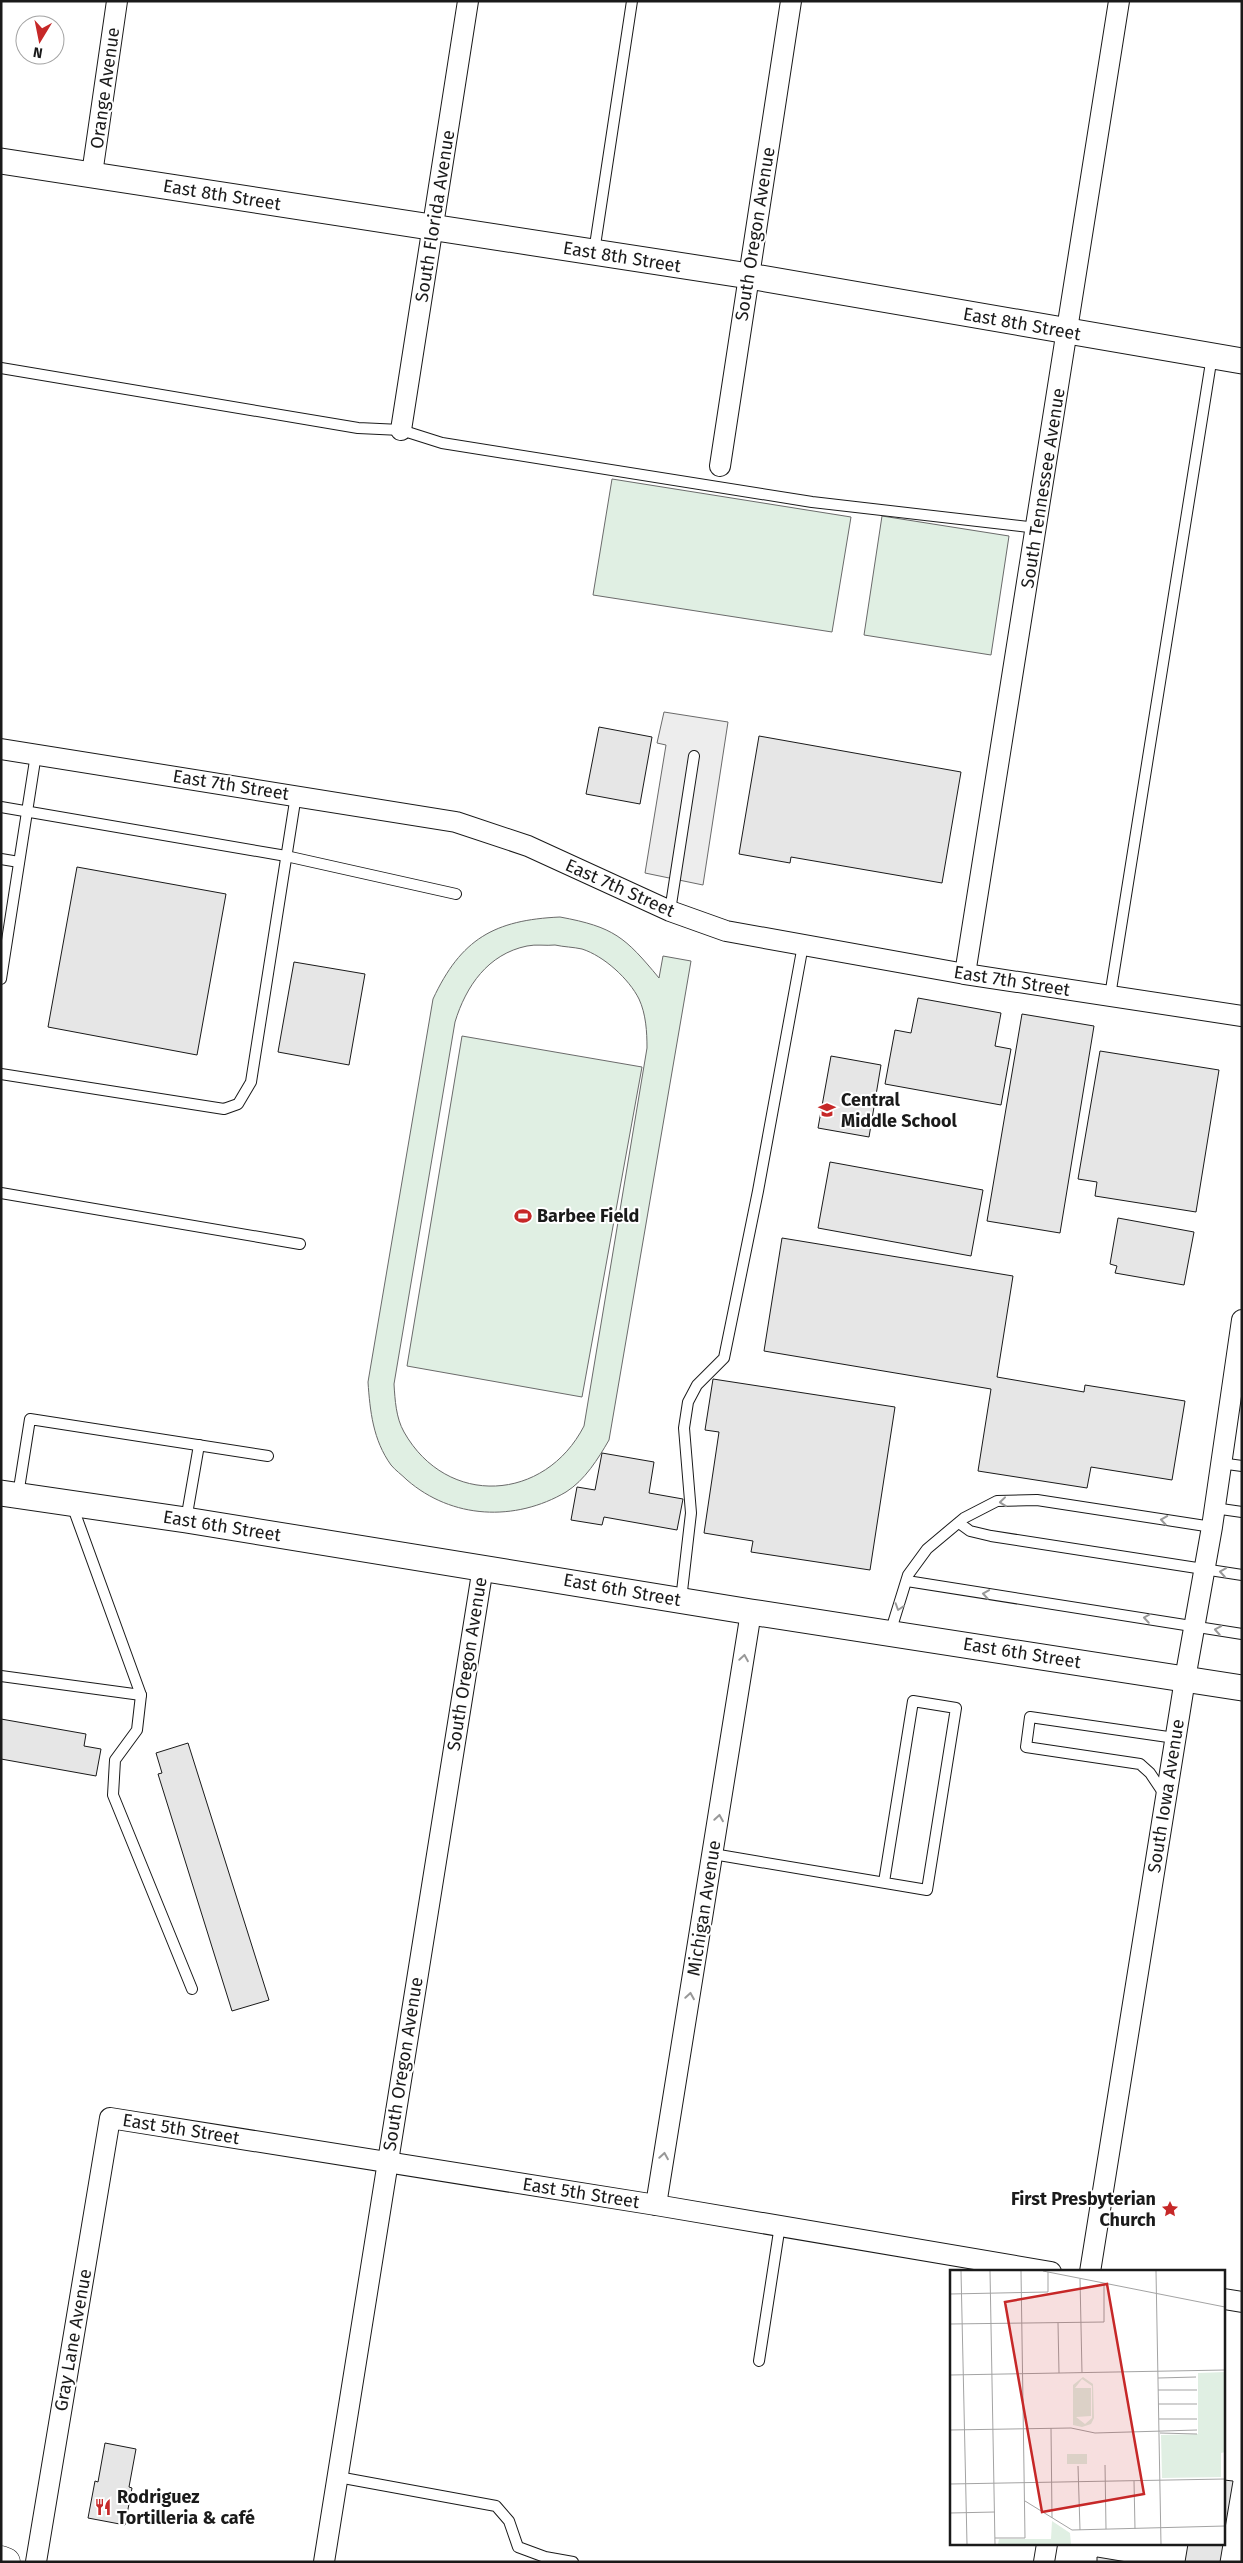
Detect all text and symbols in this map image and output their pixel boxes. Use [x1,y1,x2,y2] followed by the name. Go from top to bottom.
[15,15,65,65] north arrow
[86,26,124,150] street label: Orange Avenue
[32,43,44,61] text: N
[411,128,459,304] street label: South Florida Avenue
[730,145,780,323] street label: South Oregon Avenue
[161,175,283,215] street label: East 8th Street
[561,237,683,277] street label: East 8th Street
[961,303,1083,345] street label: East 8th Street
[1016,386,1070,590] street label: South Tennessee Avenue
[171,765,291,805] street label: East 7th Street
[562,854,679,922] street label: East 7th Street
[952,961,1072,1001] street label: East 7th Street
[841,1089,958,1132] place label: Central Middle School
[817,1100,837,1120] school or university icon: Central Middle School
[537,1205,639,1227] place label: Barbee Field
[513,1206,533,1226] sports icon: Barbee Field
[998,1496,1006,1507] one-way arrow
[162,1506,283,1546] street label: East 6th Street
[1159,1515,1167,1526] one-way arrow
[1219,1568,1227,1578] one-way arrow
[562,1569,683,1611] street label: East 6th Street
[442,1575,492,1753] street label: South Oregon Avenue
[982,1589,990,1599] one-way arrow
[894,1602,904,1611] one-way arrow
[1142,1614,1151,1624] one-way arrow
[1214,1625,1223,1635] one-way arrow
[962,1633,1083,1673] street label: East 6th Street
[739,1653,749,1662] one-way arrow
[1143,1718,1189,1874] street label: South Iowa Avenue
[713,1814,724,1822] one-way arrow
[682,1839,726,1977] street label: Michigan Avenue
[378,1975,428,2153] street label: South Oregon Avenue
[685,1992,695,2000] one-way arrow
[121,2109,242,2149] street label: East 5th Street
[659,2152,669,2161] one-way arrow
[521,2173,642,2213] street label: East 5th Street
[1011,2188,1156,2231] place label: First Presbyterian Church
[1160,2199,1180,2219] place icon: First Presbyterian Church
[50,2267,96,2413] street label: Gray Lane Avenue
[950,2270,1226,2546] inset map
[117,2486,255,2529] place label: Rodriguez Tortilleria & café
[93,2497,113,2517] restaurant icon: Rodriguez Tortilleria & café

